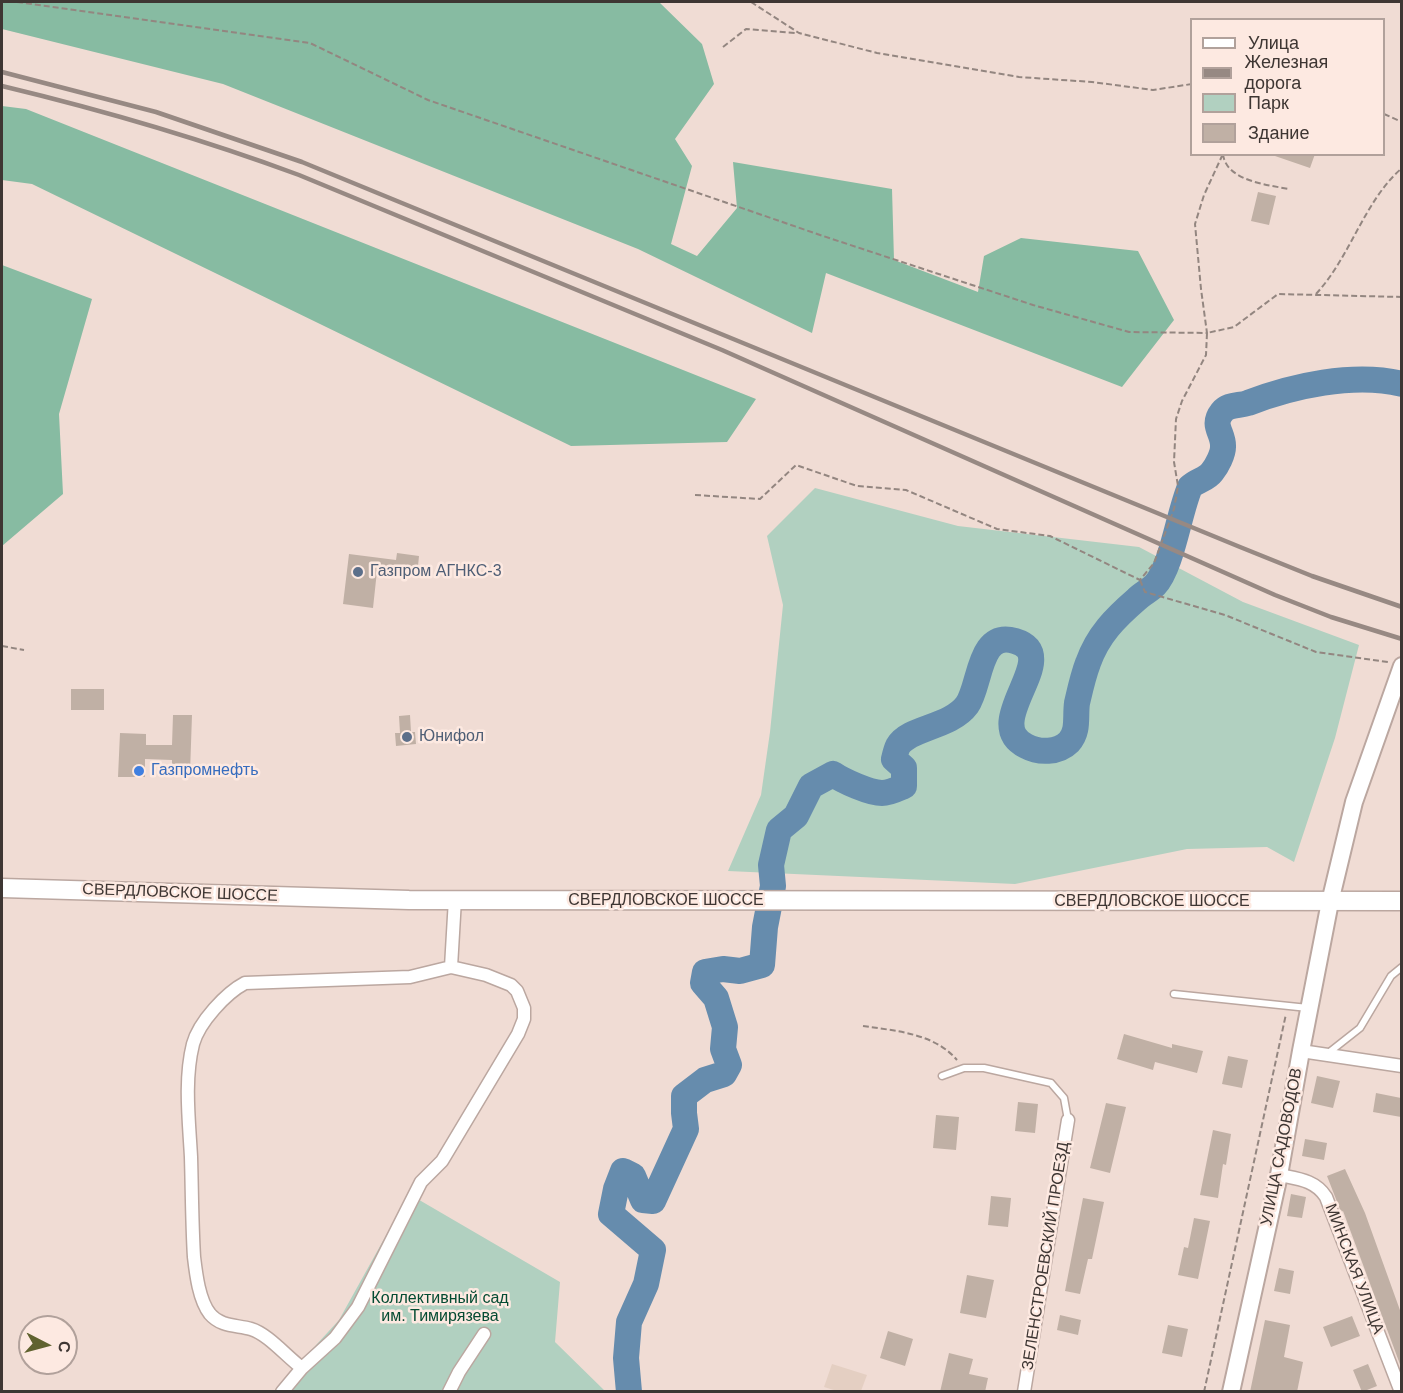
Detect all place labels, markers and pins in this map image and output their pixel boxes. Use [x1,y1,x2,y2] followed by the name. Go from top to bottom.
[370,562,502,582] place label: Газпром АГНКС-3
[351,565,365,579] marker: Газпром АГНКС-3
[419,727,484,747] place label: Юнифол
[400,730,414,744] marker: Юнифол
[151,761,258,781] place label: Газпромнефть
[132,764,146,778] marker: Газпромнефть

